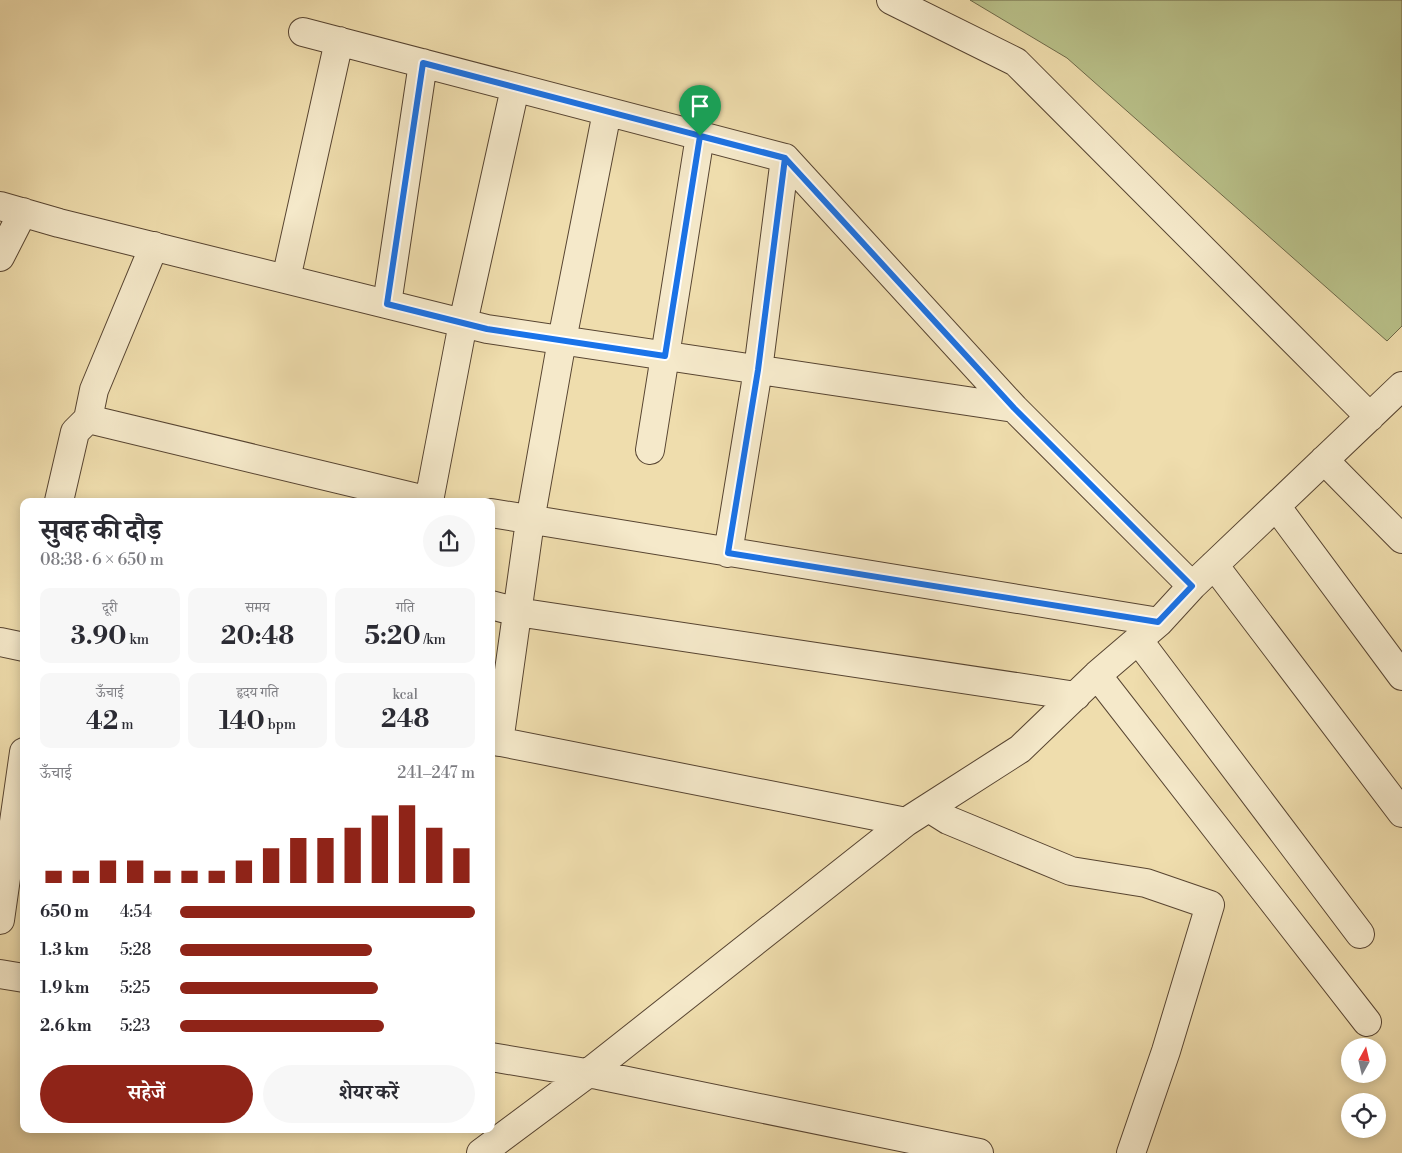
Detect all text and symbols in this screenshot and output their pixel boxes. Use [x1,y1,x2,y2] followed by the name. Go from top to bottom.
[679,85,721,136] pin
[686,92,714,120] icon: arrive
[40,513,161,548] text: सुबह की दौड़
[423,515,475,567] button: share
[40,550,164,570] text: 08:38 · 6 × 650 m
[102,599,117,617] text: दूरी
[245,599,270,617] text: समय
[396,599,414,617] text: गति
[71,621,127,652] text: 3.90
[221,621,294,652] text: 20:48
[365,621,421,652] text: 5:20
[127,631,149,649] text: km
[421,631,446,649] text: /km
[96,684,124,702] text: ऊँचाई
[236,684,279,702] text: हृदय गति
[392,686,418,704] text: kcal
[381,704,429,735] text: 248
[86,706,118,737] text: 42
[219,706,265,737] text: 140
[118,716,134,734] text: m
[265,716,296,734] text: bpm
[40,763,72,783] text: ऊँचाई
[397,763,475,783] text: 241–247 m
[40,902,89,922] text: 650 m
[120,902,152,922] text: 4:54
[40,940,89,960] text: 1.3 km
[120,940,151,960] text: 5:28
[40,978,89,998] text: 1.9 km
[120,978,150,998] text: 5:25
[40,1016,91,1036] text: 2.6 km
[120,1016,150,1036] text: 5:23
[1341,1038,1386,1082] north arrow
[1341,1038,1386,1138] map controls
[40,1065,253,1123] button: सहेजें
[263,1065,475,1123] button: शेयर करें
[1341,1093,1386,1138] button: locate

